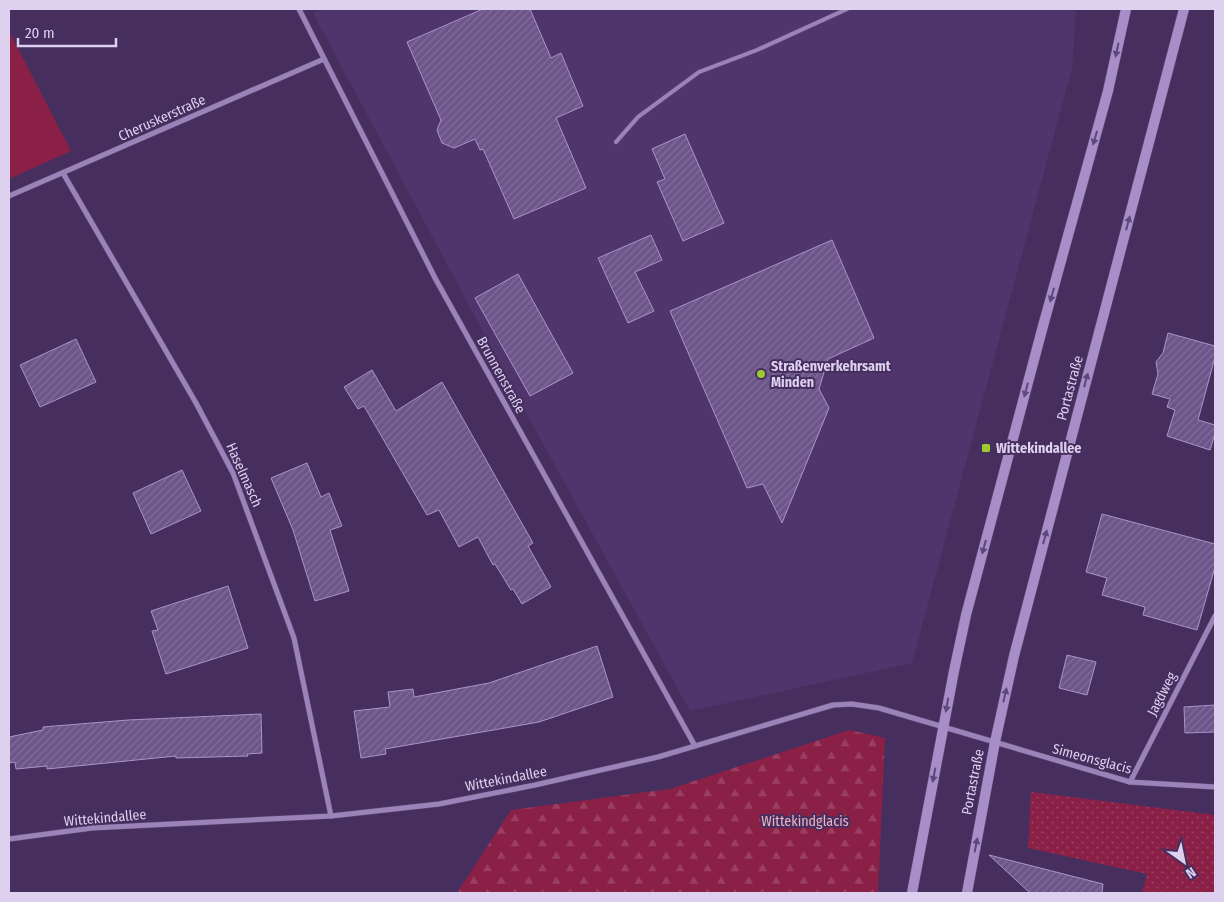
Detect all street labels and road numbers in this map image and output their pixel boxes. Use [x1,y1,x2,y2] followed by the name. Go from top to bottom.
[116,91,208,145] street label: Cheruskerstraße
[473,334,529,416] street label: Brunnenstraße
[1053,354,1087,422] street label: Portastraße
[222,440,266,510] street label: Haselmasch
[1144,669,1180,719] street label: Jagdweg
[1050,740,1134,778] street label: Simeonsglacis
[958,748,988,816] street label: Portastraße
[464,763,548,795] street label: Wittekindallee
[63,806,147,830] street label: Wittekindallee

